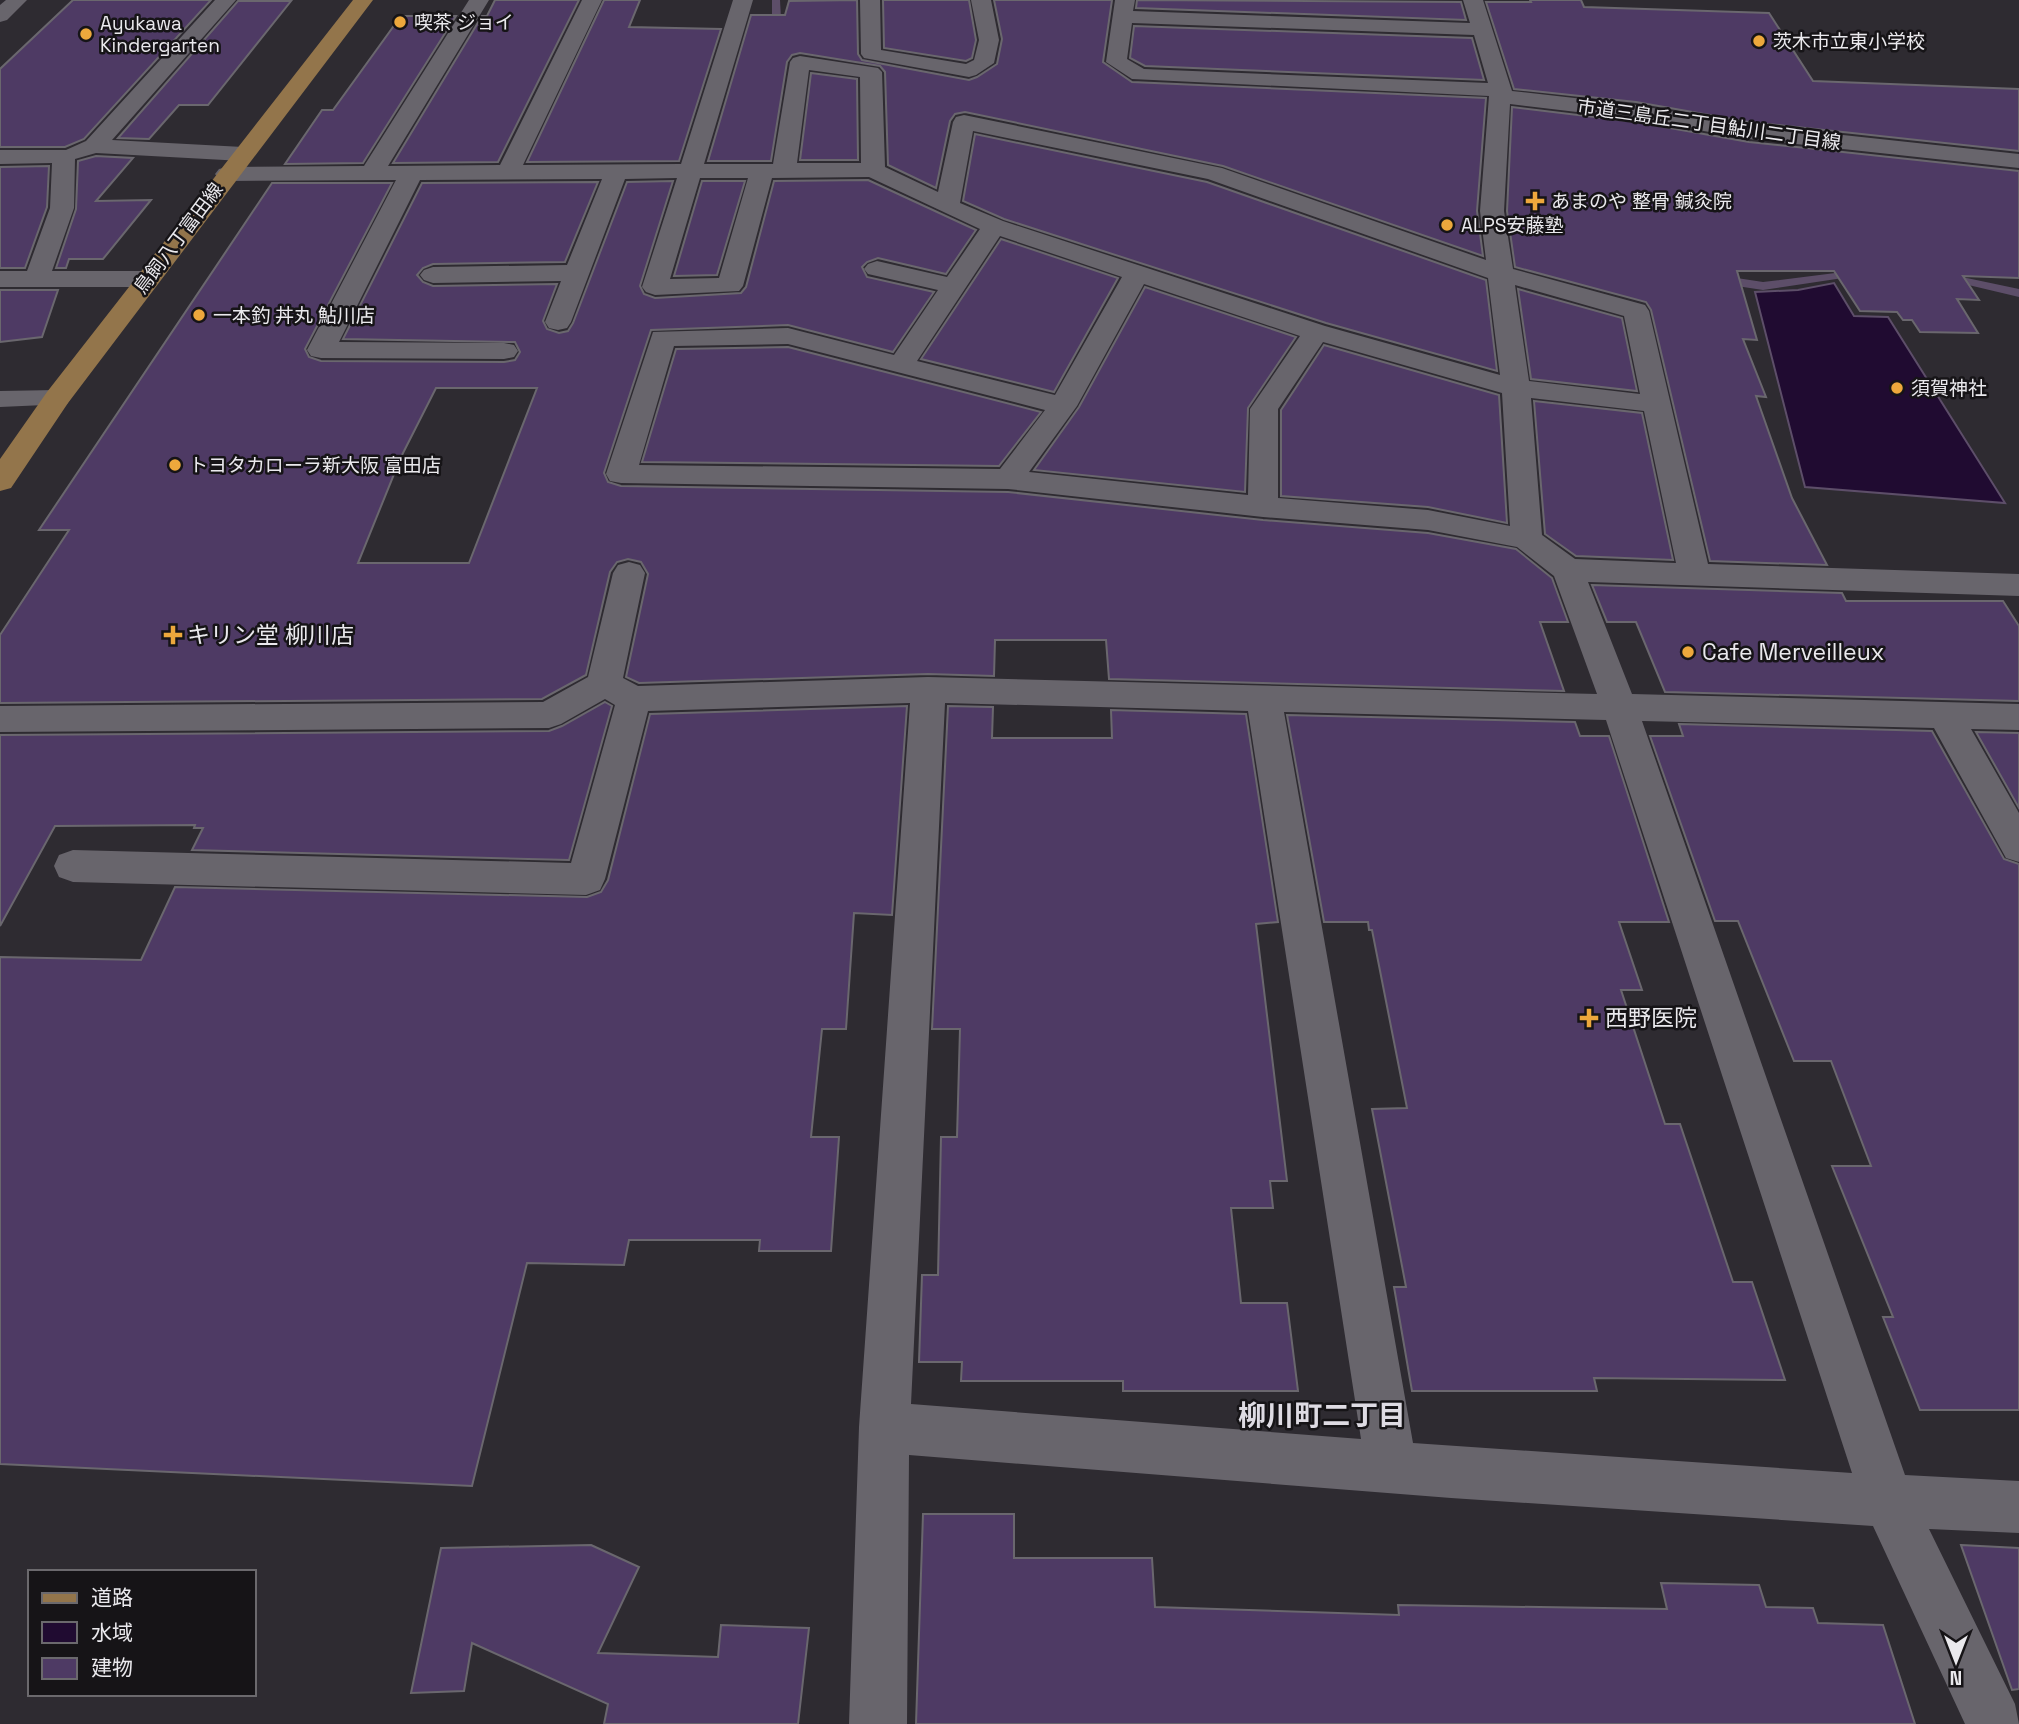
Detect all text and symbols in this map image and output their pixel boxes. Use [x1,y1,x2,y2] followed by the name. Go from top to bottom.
[414,10,514,35] place label: 喫茶 ジョイ
[100,11,220,58] place label: Ayukawa Kindergarten
[392,14,408,30] marker: 喫茶 ジョイ
[78,26,94,42] marker: Ayukawa Kindergarten
[1773,29,1925,54] place label: 茨木市立東小学校
[1751,33,1767,49] marker: 茨木市立東小学校
[1575,94,1842,155] street label: 市道三島丘二丁目鮎川二丁目線
[128,178,228,299] street label: 鳥飼八丁富田線
[1551,189,1732,214] place label: あまのや 整骨 鍼灸院
[1525,191,1545,211] marker: あまのや 整骨 鍼灸院
[1461,213,1563,238] place label: ALPS安藤塾
[1439,217,1455,233] marker: ALPS安藤塾
[213,303,375,328] place label: 一本釣 丼丸 鮎川店
[191,307,207,323] marker: 一本釣 丼丸 鮎川店
[1911,376,1987,401] place label: 須賀神社
[1889,380,1905,396] marker: 須賀神社
[189,453,441,478] place label: トヨタカローラ新大阪 富田店
[167,457,183,473] marker: トヨタカローラ新大阪 富田店
[187,620,354,650] place label: キリン堂 柳川店
[165,627,181,643] marker: キリン堂 柳川店
[1702,637,1884,667] place label: Cafe Merveilleux
[1680,644,1696,660] marker: Cafe Merveilleux
[1605,1003,1697,1033] place label: 西野医院
[1579,1008,1599,1028] marker: 西野医院
[1238,1397,1406,1433] district label: 柳川町二丁目
[28,1570,256,1696] legend
[91,1584,133,1611] text: 道路
[91,1619,133,1646] text: 水域
[1921,1626,1991,1696] north arrow
[91,1654,133,1681] text: 建物
[1950,1665,1962,1690] text: N

